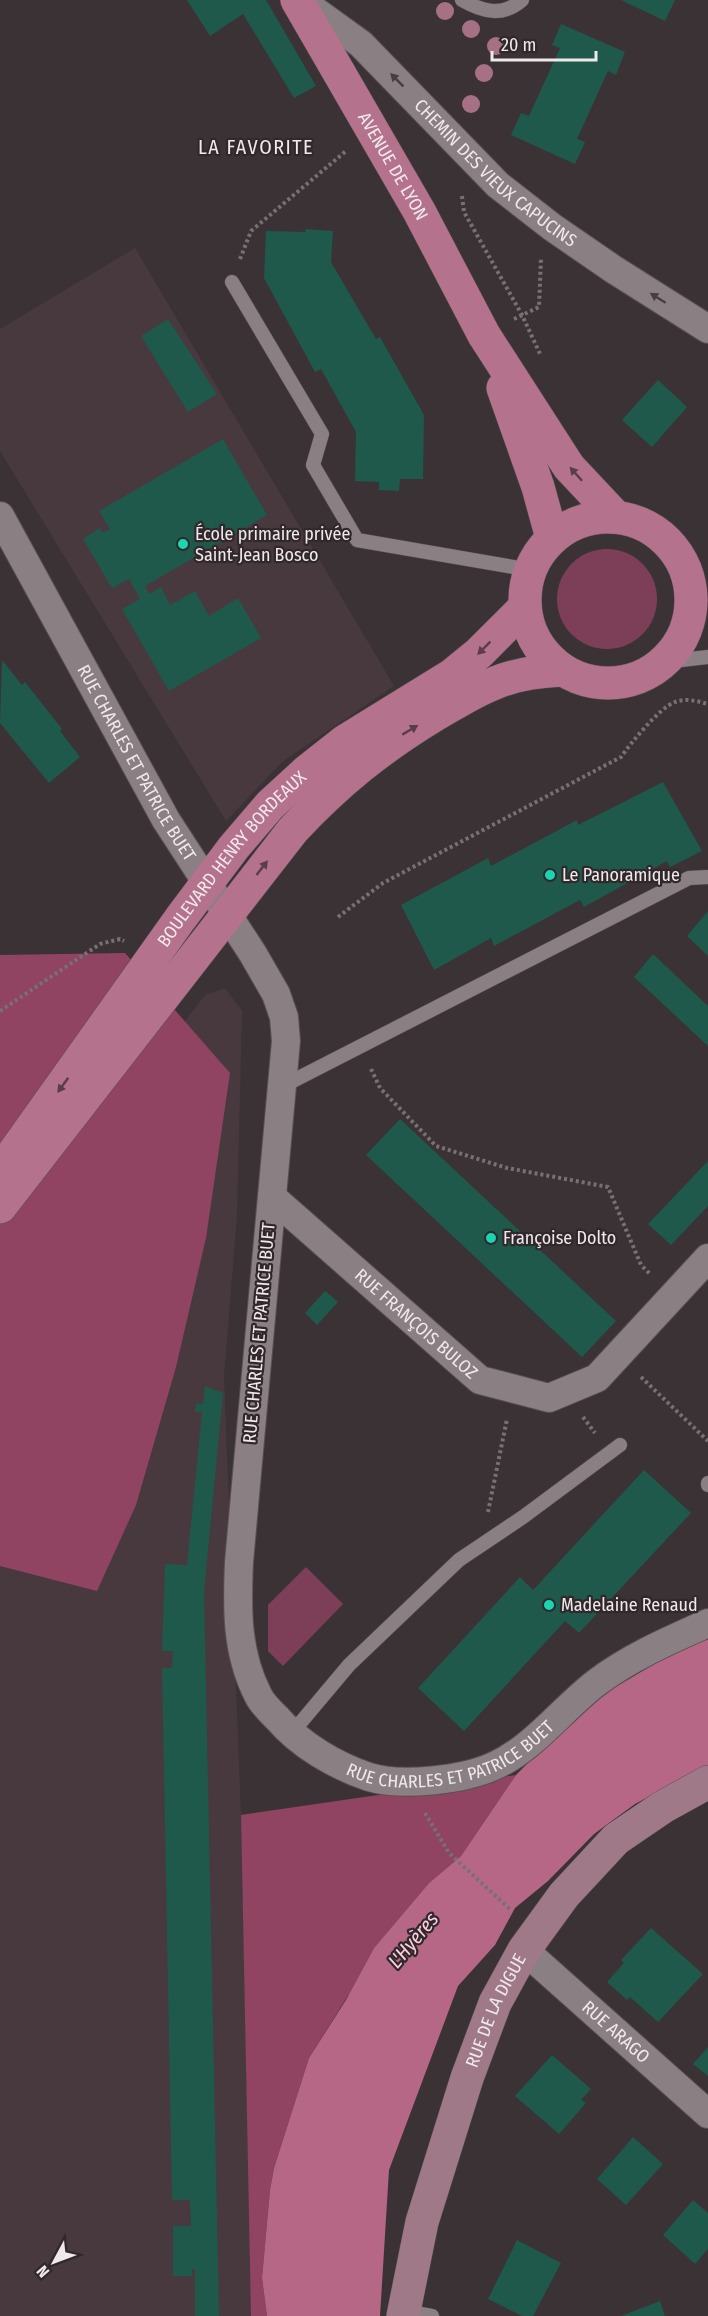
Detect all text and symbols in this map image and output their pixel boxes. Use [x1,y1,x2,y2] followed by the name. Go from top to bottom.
[492,24,596,62] scale bar
[501,34,536,56] text: 20 m
[390,73,404,88] one-way arrow
[410,94,581,252] street label: CHEMIN DES VIEUX CAPUCINS
[353,108,433,224] street label: AVENUE DE LYON
[198,135,314,159] district label: LA FAVORITE
[650,293,666,304] one-way arrow
[570,467,583,482] one-way arrow
[195,522,350,566] place label: École primaire privée Saint-Jean Bosco
[176,537,190,551] marker: École primaire privée Saint-Jean Bosco
[477,641,491,655] one-way arrow
[72,661,201,866] street label: RUE CHARLES ET PATRICE BUET
[402,725,419,735] one-way arrow
[153,766,311,951] street label: BOULEVARD HENRY BORDEAUX
[256,861,268,876] one-way arrow
[562,864,680,886] place label: Le Panoramique
[543,868,557,882] marker: Le Panoramique
[57,1076,69,1092] one-way arrow
[238,1221,280,1444] street label: RUE CHARLES ET PATRICE BUET
[503,1227,616,1249] place label: Françoise Dolto
[484,1231,498,1245] marker: Françoise Dolto
[350,1264,482,1384] street label: RUE FRANÇOIS BULOZ
[561,1594,698,1616] place label: Madelaine Renaud
[542,1598,556,1612] marker: Madelaine Renaud
[343,1716,559,1793] street label: RUE CHARLES ET PATRICE BUET
[383,1907,444,1973] water label: L'Hyères
[461,1950,531,2071] street label: RUE DE LA DIGUE
[577,1996,654,2068] street label: RUE ARAGO
[24,2232,84,2292] north arrow
[33,2262,53,2281] text: N

